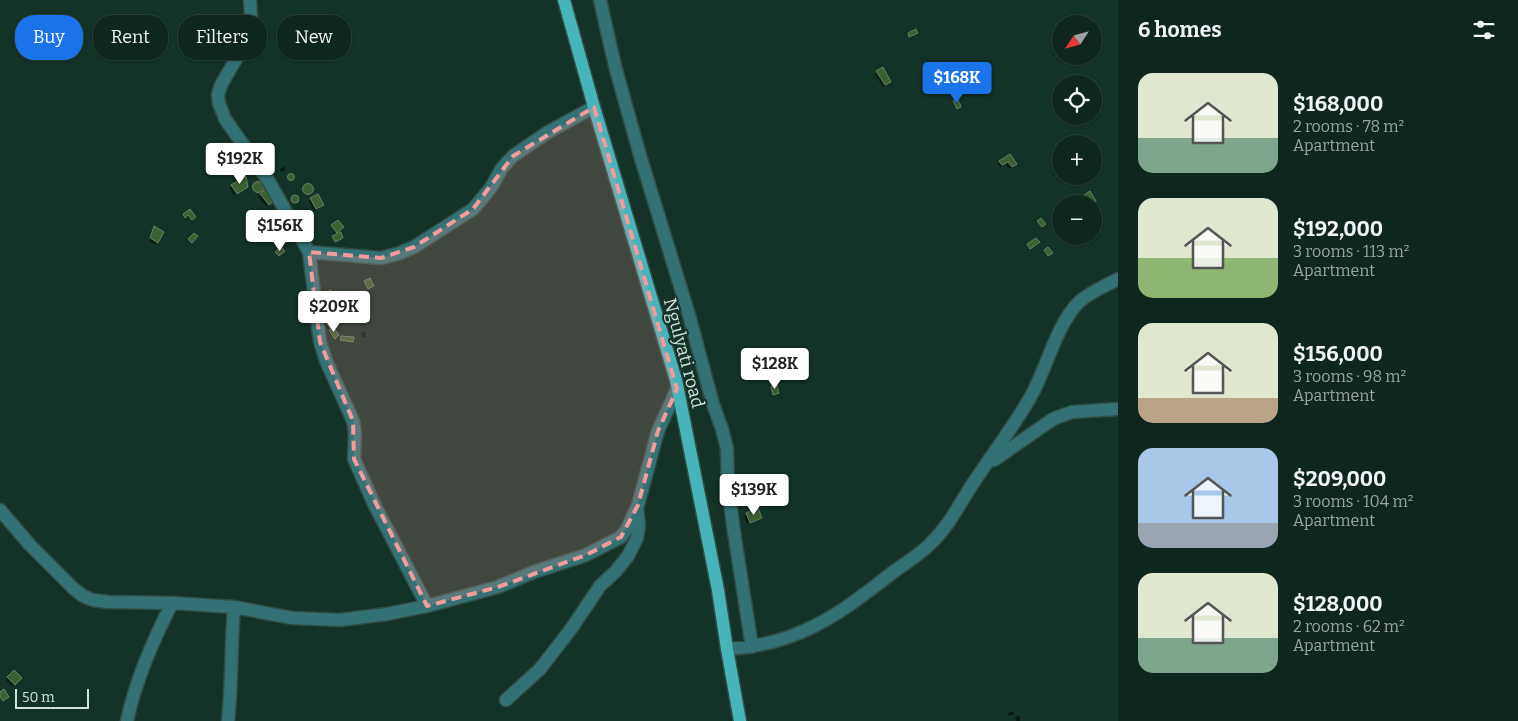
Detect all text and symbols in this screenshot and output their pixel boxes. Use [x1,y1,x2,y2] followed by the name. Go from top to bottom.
[15,15,83,60] chip: Buy
[93,15,168,60] chip: Rent
[178,15,267,60] chip: Filters
[277,15,351,60] chip: New
[1052,15,1102,65] north arrow
[1052,15,1102,245] map controls
[1470,16,1498,44] icon: filters
[1138,17,1222,43] text: 6 homes
[922,62,992,104] pin: $168K
[934,68,980,87] text: $168K
[1052,75,1102,125] button: locate
[1293,91,1383,117] text: $168,000
[1178,93,1238,153] icon: home
[1293,117,1404,136] text: 2 rooms · 78 m²
[1052,135,1102,185] button: +
[1293,136,1375,155] text: Apartment
[205,142,275,185] pin: $192K
[217,149,263,168] text: $192K
[1052,195,1102,245] button: −
[245,210,315,252] pin: $156K
[257,216,303,235] text: $156K
[1293,216,1383,242] text: $192,000
[1178,218,1238,278] icon: home
[1293,242,1409,261] text: 3 rooms · 113 m²
[1293,261,1375,280] text: Apartment
[299,290,369,333] pin: $209K
[659,296,709,411] street label: Ngulyati road
[309,297,359,316] text: $209K
[1293,341,1383,367] text: $156,000
[1178,343,1238,403] icon: home
[740,348,810,390] pin: $128K
[752,354,798,373] text: $128K
[1293,367,1406,386] text: 3 rooms · 98 m²
[1293,386,1375,405] text: Apartment
[1293,466,1386,492] text: $209,000
[1178,468,1238,528] icon: home
[719,474,789,516] pin: $139K
[731,480,777,499] text: $139K
[1293,492,1413,511] text: 3 rooms · 104 m²
[1293,511,1375,530] text: Apartment
[1293,591,1383,617] text: $128,000
[1178,593,1238,653] icon: home
[1293,617,1405,636] text: 2 rooms · 62 m²
[1293,636,1375,655] text: Apartment
[15,686,89,709] scale bar
[22,689,55,706] text: 50 m

